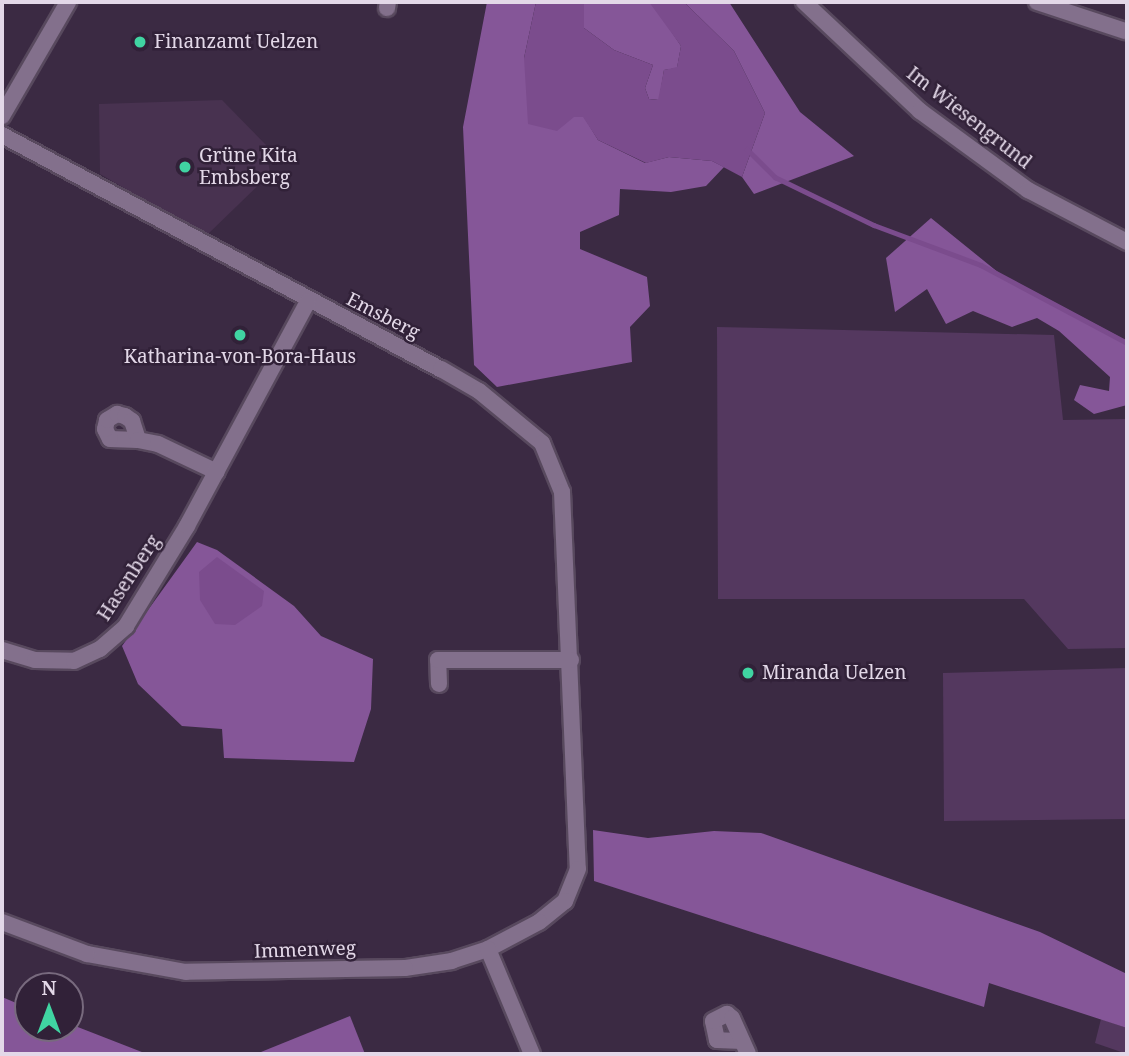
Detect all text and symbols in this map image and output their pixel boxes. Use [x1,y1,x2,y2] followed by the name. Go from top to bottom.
[154,31,318,53] place label: Finanzamt Uelzen
[132,34,148,50] marker: Finanzamt Uelzen
[902,62,1036,174] street label: Im Wiesengrund
[199,145,298,189] place label: Grüne Kita Embsberg
[177,159,193,175] marker: Grüne Kita Embsberg
[342,288,424,344] street label: Emsberg
[232,327,248,343] marker: Katharina-von-Bora-Haus
[124,346,356,368] place label: Katharina-von-Bora-Haus
[93,531,165,625] street label: Hasenberg
[762,662,907,684] place label: Miranda Uelzen
[740,665,756,681] marker: Miranda Uelzen
[254,937,356,963] street label: Immenweg
[14,972,84,1042] north arrow
[42,975,56,1001] text: N

